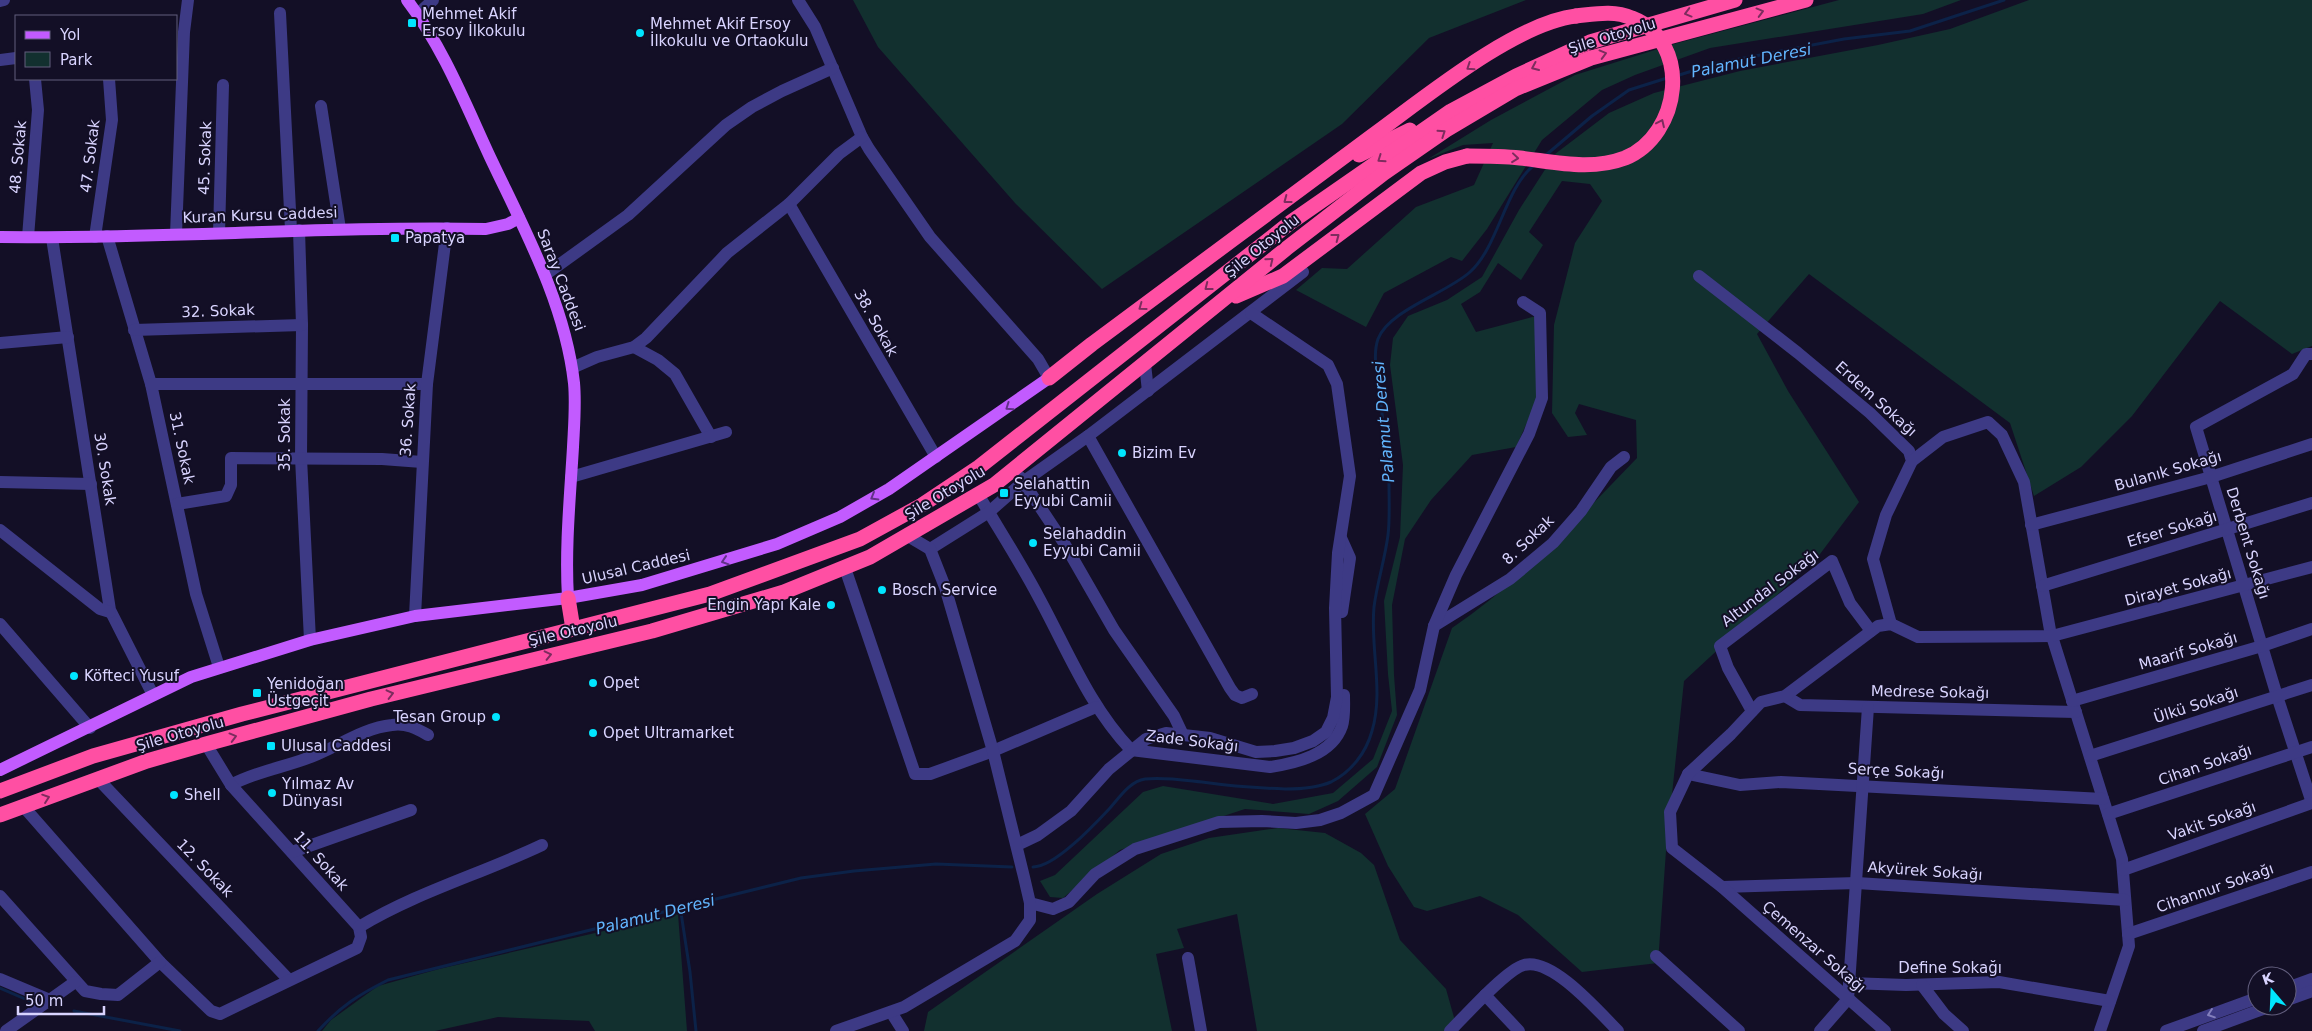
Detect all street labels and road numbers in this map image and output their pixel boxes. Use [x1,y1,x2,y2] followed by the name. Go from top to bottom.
[1566,14,1658,58] street label: Şile Otoyolu
[77,118,103,194] street label: 47. Sokak
[6,119,30,194] street label: 48. Sokak
[195,121,215,195] street label: 45. Sokak
[182,203,338,227] street label: Kuran Kursu Caddesi
[1221,211,1303,281] street label: Şile Otoyolu
[533,227,589,333] street label: Saray Caddesi
[850,286,902,360] street label: 38. Sokak
[181,301,255,321] street label: 32. Sokak
[1832,358,1920,440] street label: Erdem Sokağı
[396,382,420,457] street label: 36. Sokak
[276,398,294,472] street label: 35. Sokak
[166,410,199,486] street label: 31. Sokak
[90,431,120,507] street label: 30. Sokak
[2113,447,2223,495] street label: Bulanık Sokağı
[902,462,988,524] street label: Şile Otoyolu
[2222,485,2274,601] street label: Derbent Sokağı
[2125,507,2219,551] street label: Efser Sokağı
[1498,511,1558,568] street label: 8. Sokak
[580,546,692,588] street label: Ulusal Caddesi
[1718,546,1822,630] street label: Altundal Sokağı
[2123,564,2233,610] street label: Dirayet Sokağı
[527,612,619,650] street label: Şile Otoyolu
[2137,628,2239,674] street label: Maarif Sokağı
[1871,682,1989,702] street label: Medrese Sokağı
[2151,682,2240,727] street label: Ülkü Sokağı
[134,713,226,755] street label: Şile Otoyolu
[1145,726,1239,756] street label: Zade Sokağı
[2156,741,2254,789] street label: Cihan Sokağı
[1847,759,1945,783] street label: Serçe Sokağı
[2166,798,2258,844] street label: Vakit Sokağı
[290,828,353,895] street label: 11. Sokak
[173,835,237,901] street label: 12. Sokak
[1867,858,1983,884] street label: Akyürek Sokağı
[2154,859,2276,917] street label: Cihannur Sokağı
[1759,897,1869,997] street label: Çemenzar Sokağı
[1898,959,2002,977] street label: Define Sokağı

